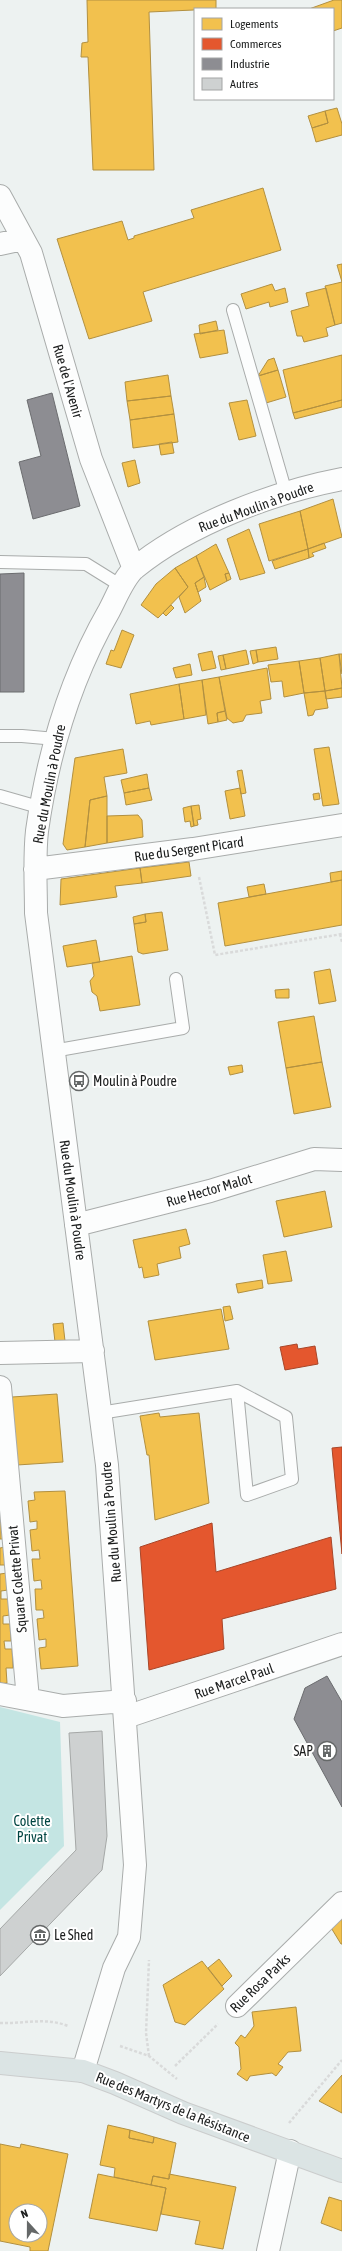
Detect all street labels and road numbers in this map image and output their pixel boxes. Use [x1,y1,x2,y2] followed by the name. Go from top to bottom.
[50,342,86,421] street label: Rue de l'Avenir
[196,479,316,535] street label: Rue du Moulin à Poudre
[30,723,68,845] street label: Rue du Moulin à Poudre
[133,833,245,865] street label: Rue du Sergent Picard
[57,1139,89,1261] street label: Rue du Moulin à Poudre
[164,1170,254,1210] street label: Rue Hector Malot
[98,1461,124,1583] street label: Rue du Moulin à Poudre
[4,1525,30,1633] street label: Square Colette Privat
[192,1660,276,1702] street label: Rue Marcel Paul
[227,1950,293,2016] street label: Rue Rosa Parks
[94,2069,252,2145] street label: Rue des Martyrs de la Résistance

